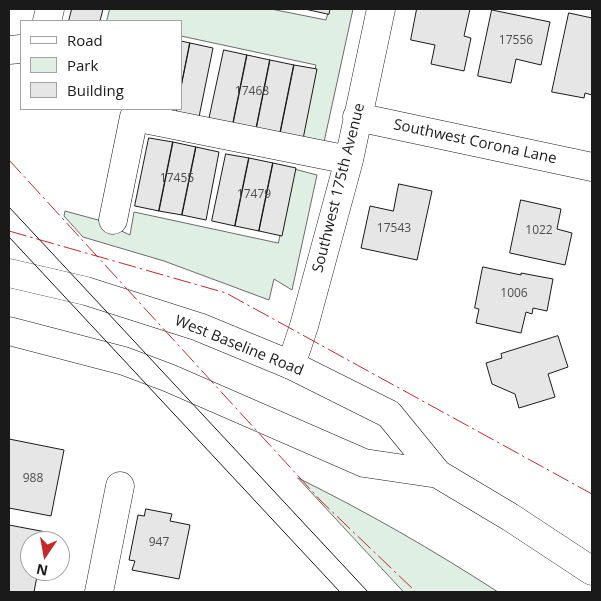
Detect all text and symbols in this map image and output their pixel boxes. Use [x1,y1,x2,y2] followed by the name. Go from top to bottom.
[20,20,182,110] legend
[67,30,103,50] text: Road
[499,34,533,48] house number: 17556
[67,55,98,75] text: Park
[67,80,124,100] text: Building
[235,85,269,99] house number: 17468
[309,101,369,275] street label: Southwest 175th Avenue
[392,116,558,168] street label: Southwest Corona Lane
[160,172,194,186] house number: 17455
[237,188,271,202] house number: 17479
[377,222,411,236] house number: 17543
[525,224,553,238] house number: 1022
[500,287,528,301] house number: 1006
[172,312,306,380] street label: West Baseline Road
[23,472,43,486] house number: 988
[20,531,70,581] north arrow
[149,536,169,550] house number: 947
[34,560,50,581] text: N

